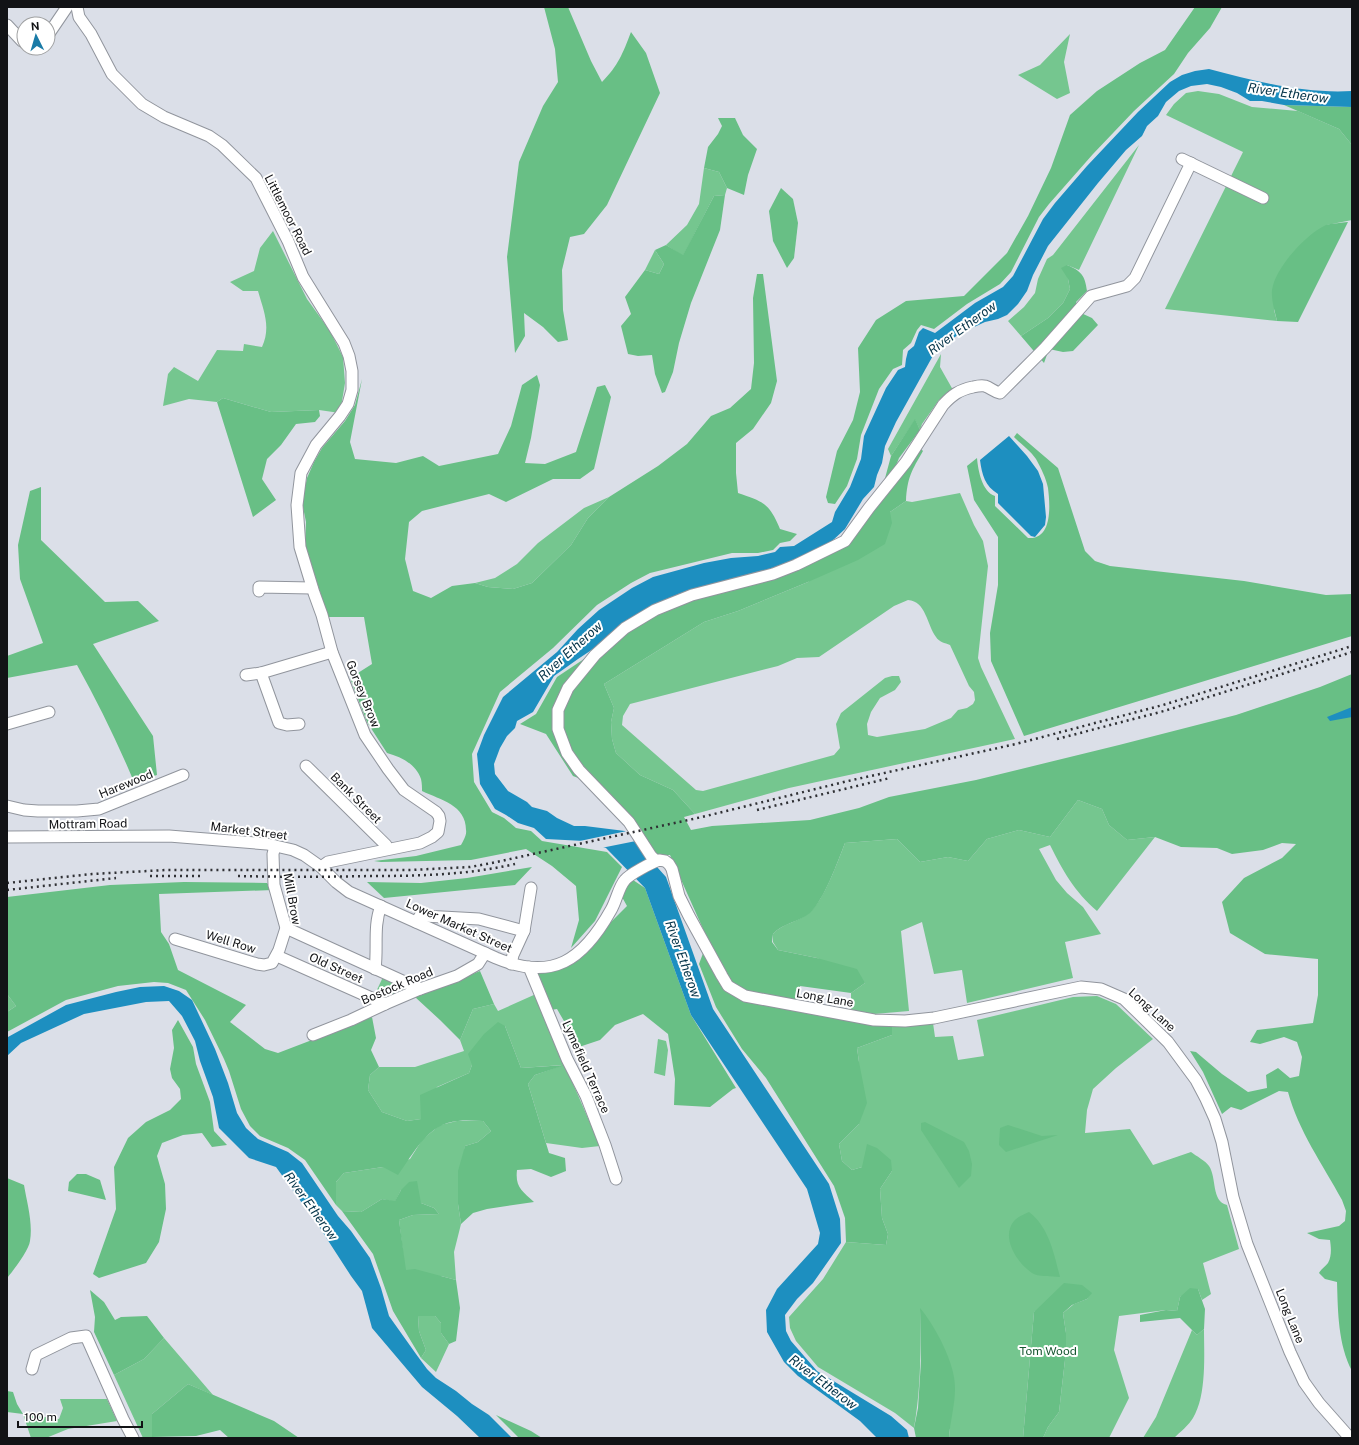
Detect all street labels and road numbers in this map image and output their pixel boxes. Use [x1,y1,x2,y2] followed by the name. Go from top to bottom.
[262,172,314,258] street label: Littlemoor Road
[343,658,383,730] street label: Gorsey Brow
[97,767,155,801] street label: Harewood
[328,770,385,827] street label: Bank Street
[49,816,127,832] street label: Mottram Road
[210,819,289,843] street label: Market Street
[281,872,304,927] street label: Mill Brow
[404,896,514,956] street label: Lower Market Street
[204,928,258,956] street label: Well Row
[307,950,365,986] street label: Old Street
[359,965,435,1007] street label: Bostock Road
[1126,985,1178,1035] street label: Long Lane
[795,986,855,1010] street label: Long Lane
[559,1019,613,1116] street label: Lymefield Terrace
[1273,1287,1307,1346] street label: Long Lane

